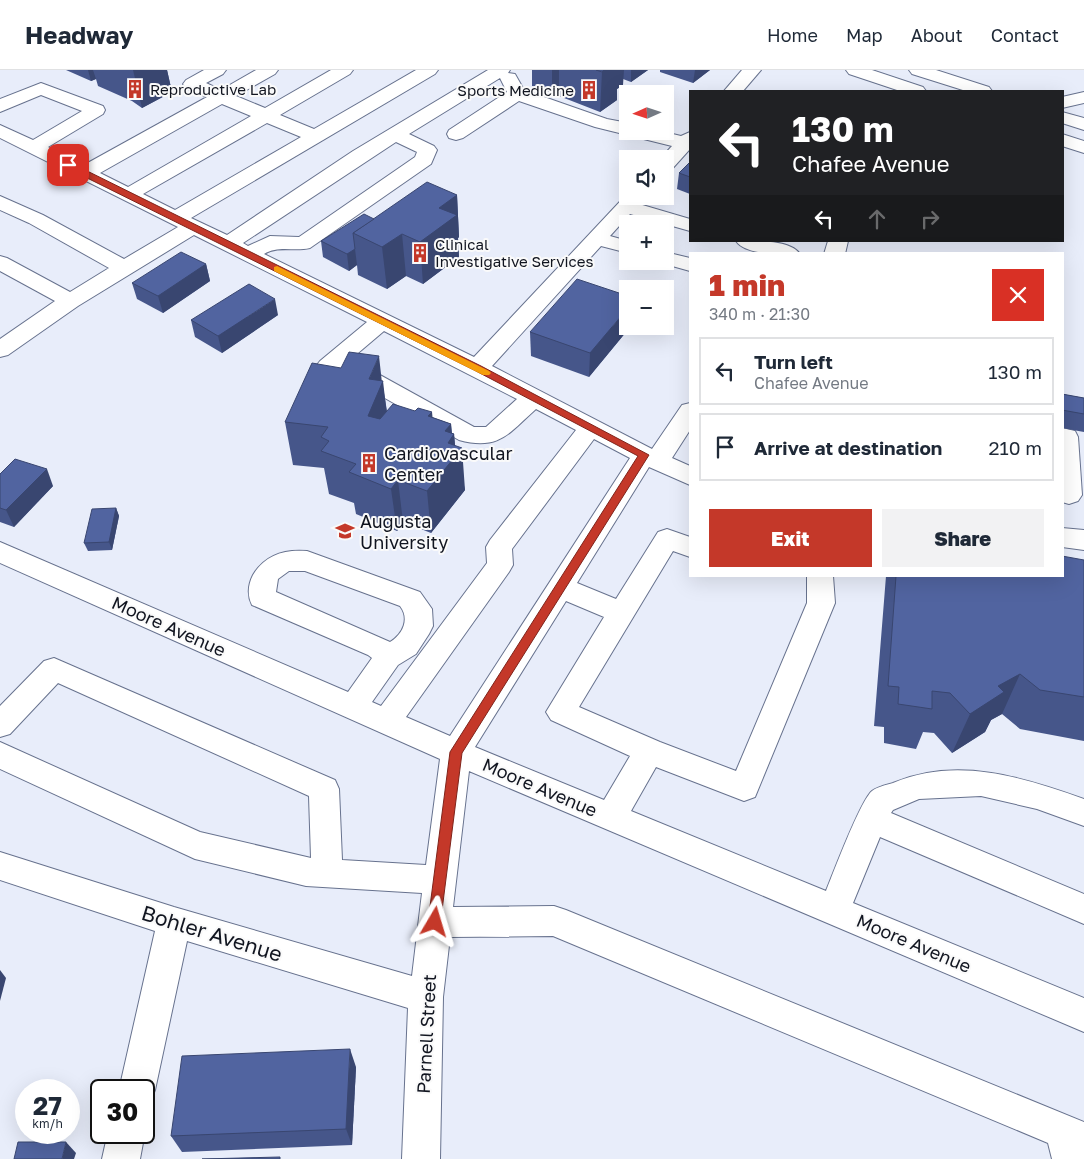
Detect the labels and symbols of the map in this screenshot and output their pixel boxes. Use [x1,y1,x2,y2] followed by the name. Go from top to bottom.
[124,78,146,100] building icon: Reproductive Lab
[578,79,600,101] building icon: Sports Medicine
[150,80,276,98] place label: Reproductive Lab
[457,81,574,99] place label: Sports Medicine
[619,85,674,140] north arrow
[47,144,89,186] pin
[435,235,593,270] place label: Clinical Investigative Services
[409,242,431,264] building icon: Clinical Investigative Services
[384,442,512,485] place label: Cardiovascular Center
[358,452,380,474] building icon: Cardiovascular Center
[360,510,448,553] place label: Augusta University
[334,520,356,542] school or university icon: Augusta University
[109,591,229,661] street label: Moore Avenue
[479,753,601,821] street label: Moore Avenue
[408,895,460,947] position arrow
[138,899,286,967] street label: Bohler Avenue
[853,909,975,977] street label: Moore Avenue
[412,974,440,1094] street label: Parnell Street
[90,1079,155,1144] speed limit sign: 30

